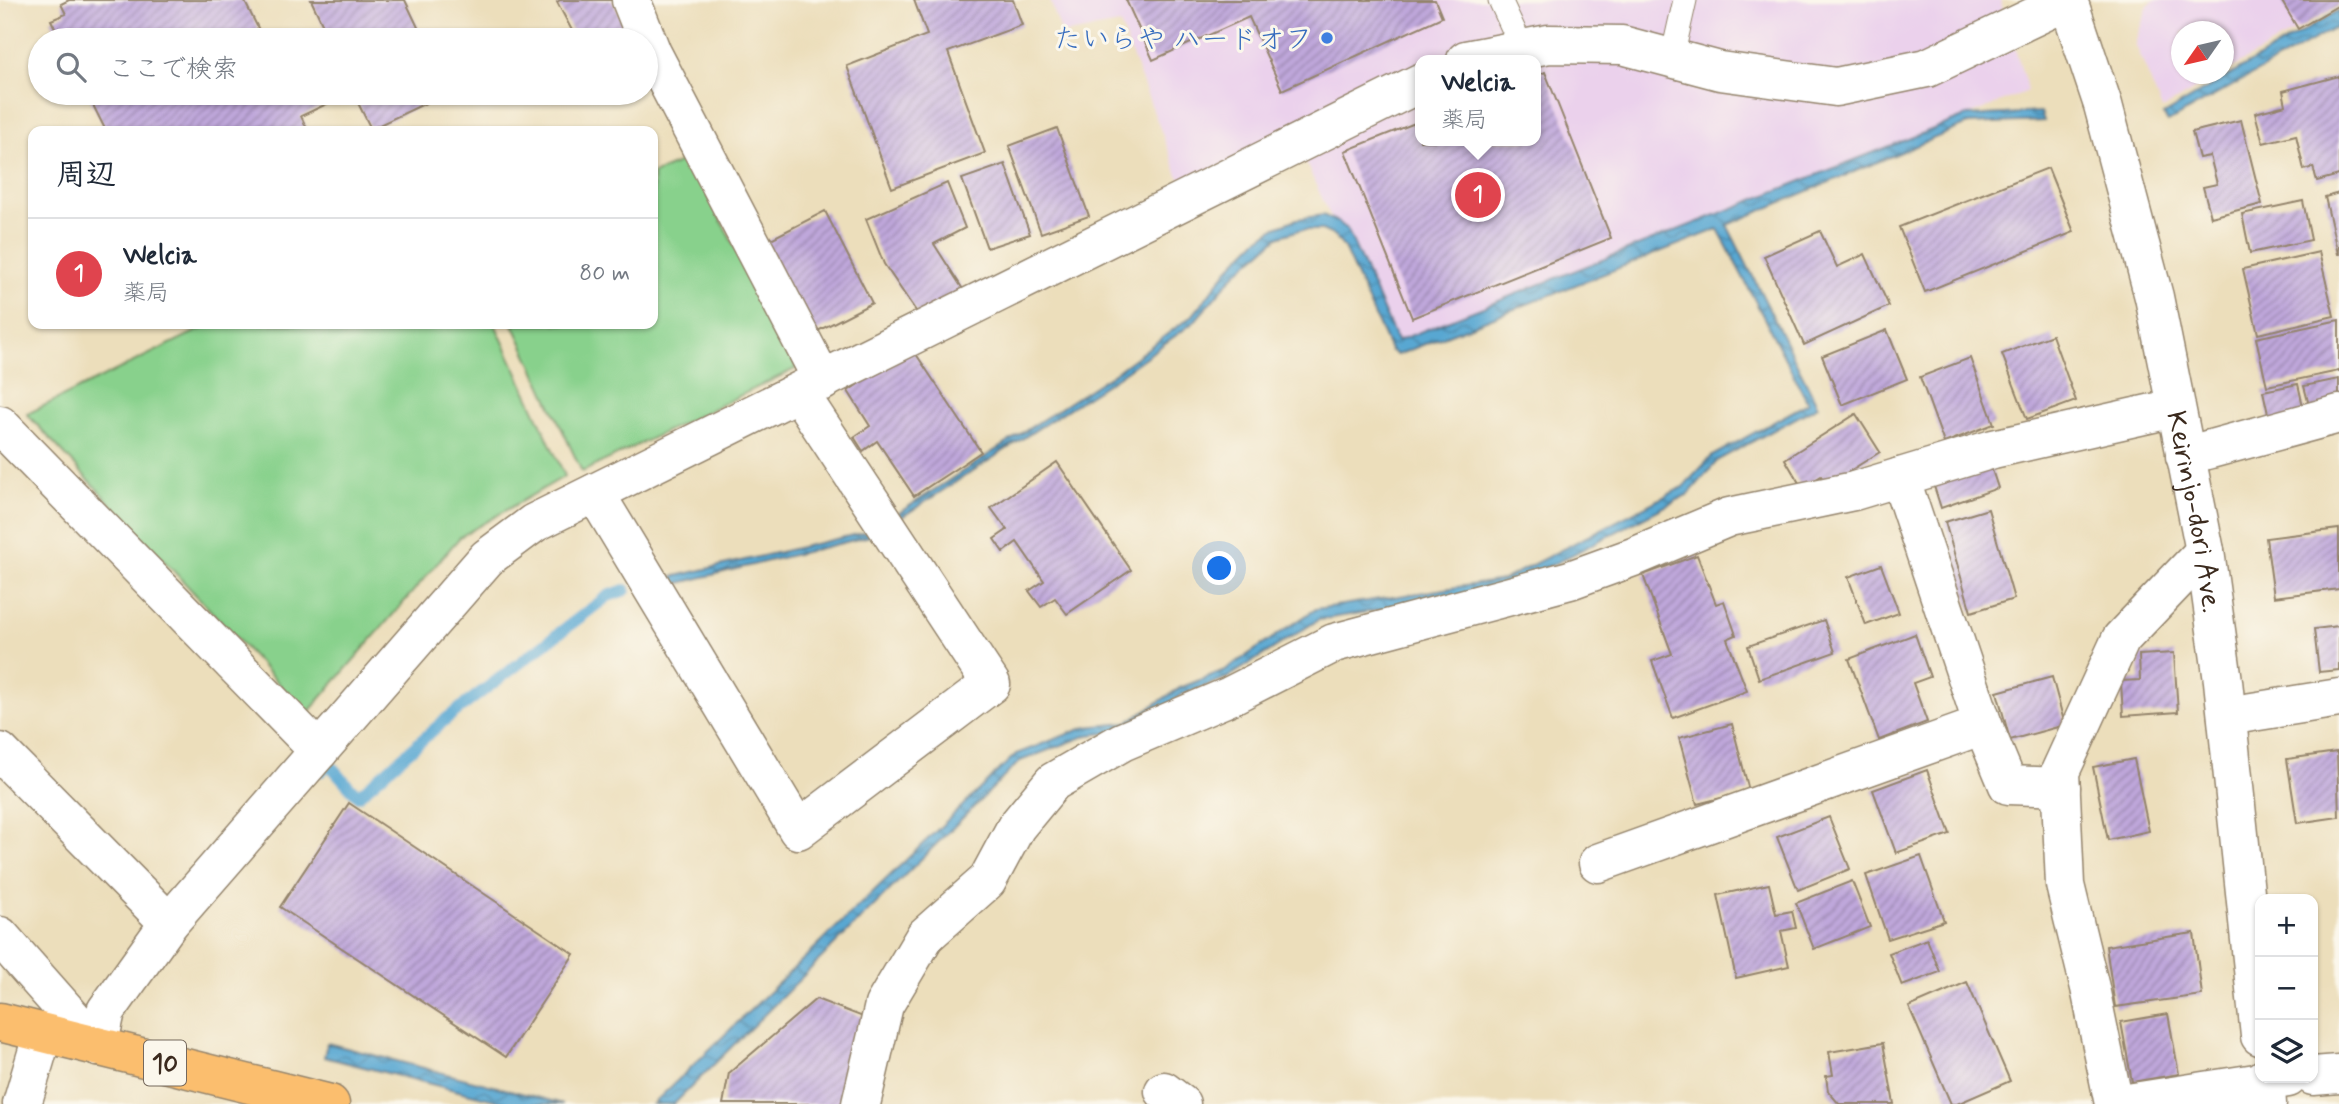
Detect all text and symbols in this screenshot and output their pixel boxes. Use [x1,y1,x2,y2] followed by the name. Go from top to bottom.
[2171,21,2234,84] north arrow
[1053,22,1313,59] place label: たいらや ハードオフ
[28,28,658,105] search box
[1319,30,1335,46] marker: たいらや ハードオフ
[52,48,90,86] icon: search
[108,53,238,87] text: ここで検索
[1415,55,1541,146] popup
[1441,66,1515,100] text: Welcia
[1441,106,1487,136] text: 薬局
[56,156,116,195] text: 周辺
[1455,169,1501,221] pin: 1
[123,239,197,273] text: Welcia
[74,259,84,289] text: 1
[579,259,630,289] text: 80 m
[123,279,169,309] text: 薬局
[2156,408,2229,615] street label: Keirinjo-dori Ave.
[1202,551,1236,585] your location
[2255,894,2318,1083] map controls
[2255,894,2318,957] button: +
[2255,957,2318,1020] button: −
[2255,1020,2318,1083] button: layers
[144,1040,186,1086] road number: 10

